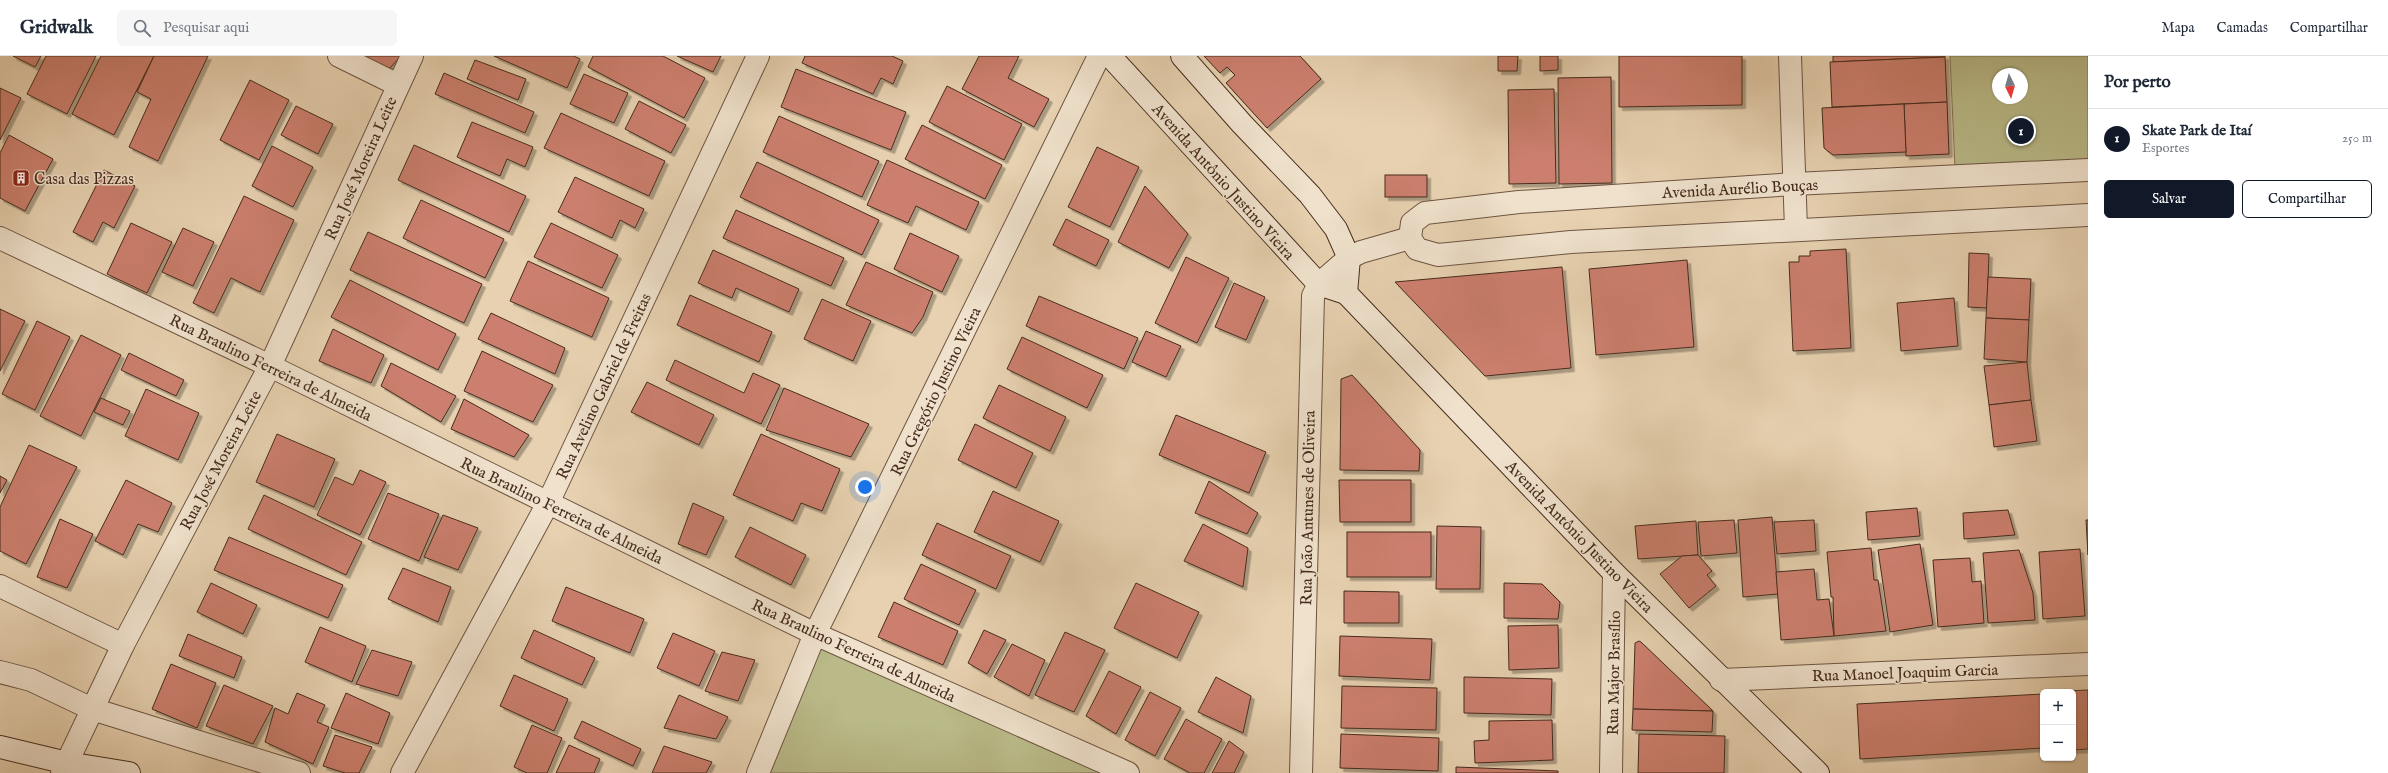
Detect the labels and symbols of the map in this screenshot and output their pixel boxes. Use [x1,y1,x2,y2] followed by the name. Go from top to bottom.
[1992,68,2028,104] north arrow
[321,94,403,244] street label: Rua José Moreira Leite
[1146,99,1298,265] street label: Avenida Antônio Justino Vieira
[2008,116,2034,146] pin: 1
[11,168,31,188] building icon: Casa das Pizzas
[34,170,134,190] place label: Casa das Pizzas
[1660,176,1819,204] street label: Avenida Aurélio Bouças
[553,290,657,483] street label: Rua Avelino Gabriel de Freitas
[887,304,987,480] street label: Rua Gregório Justino Vieira
[166,311,375,427] street label: Rua Braulino Ferreira de Almeida
[177,388,267,534] street label: Rua José Moreira Leite
[1297,410,1321,606] street label: Rua João Antunes de Oliveira
[457,454,666,570] street label: Rua Braulino Ferreira de Almeida
[1500,456,1657,618] street label: Avenida Antônio Justino Vieira
[855,477,875,497] your location
[748,596,958,708] street label: Rua Braulino Ferreira de Almeida
[1604,610,1626,736] street label: Rua Major Brasílio
[1811,661,1999,687] street label: Rua Manoel Joaquim Garcia

